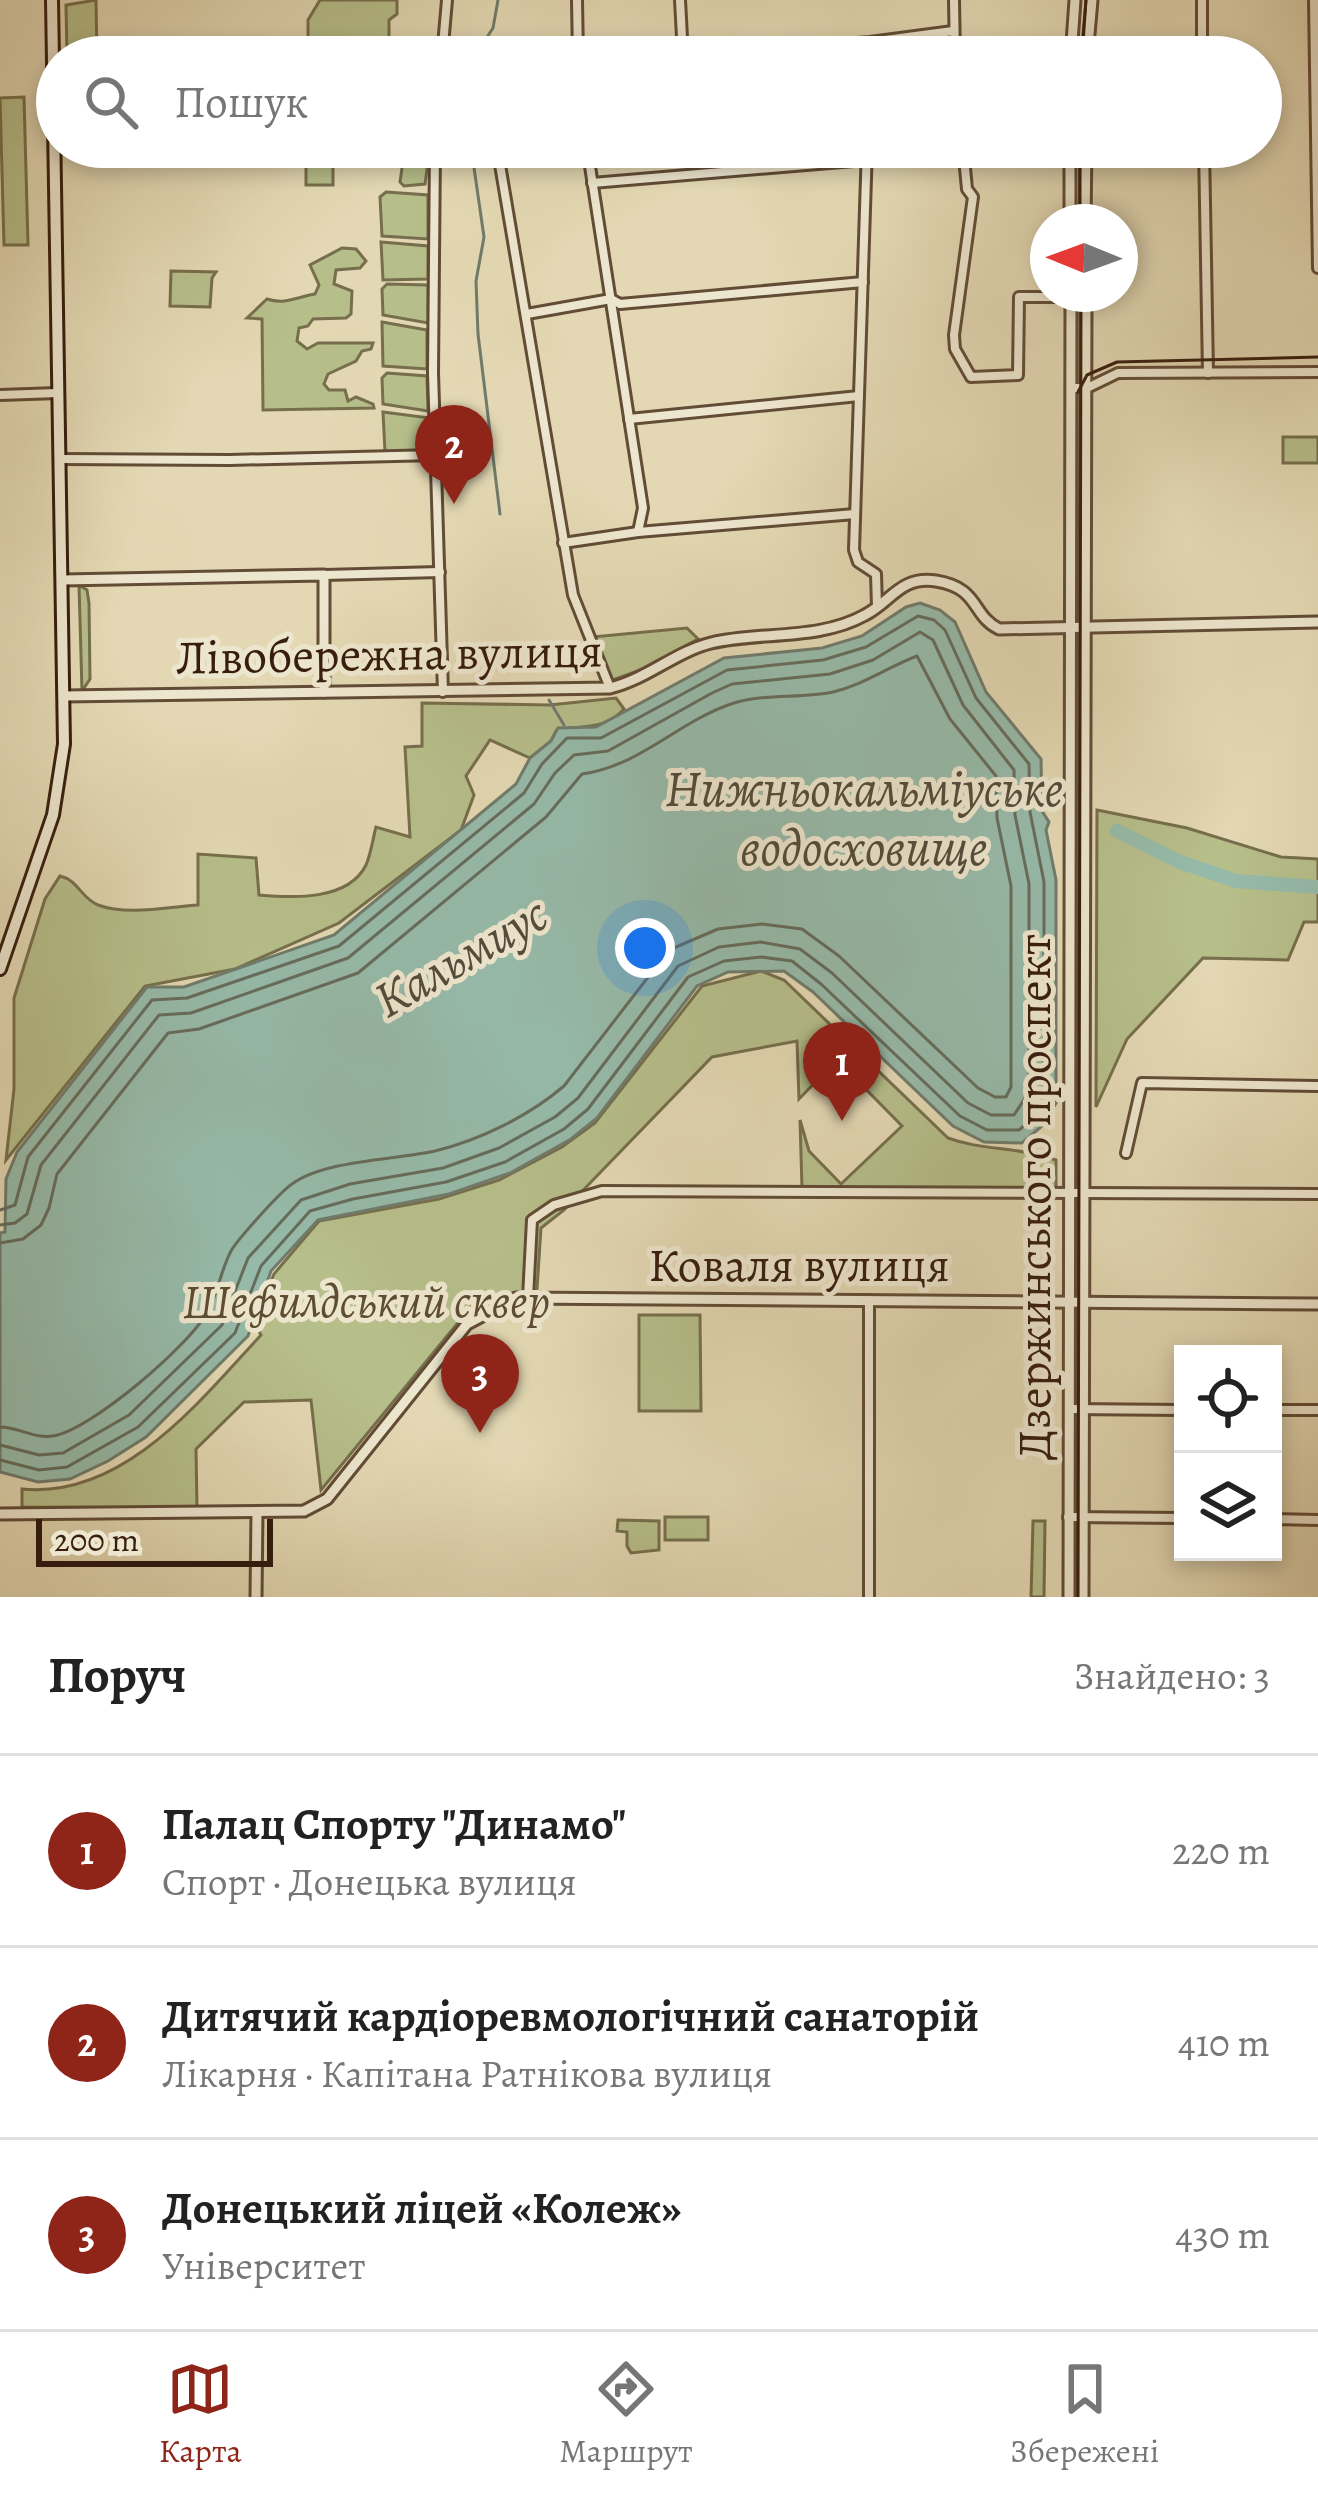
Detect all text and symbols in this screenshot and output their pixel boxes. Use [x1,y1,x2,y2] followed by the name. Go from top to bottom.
[36,36,1282,168] search box
[78,69,144,135] icon: search
[174,71,308,133] text: Пошук
[1030,204,1138,312] north arrow
[415,405,493,504] pin: 2
[175,617,603,691] street label: Лівобережна вулиця
[665,754,1063,883] water label: Нижньокальміуське водосховище
[361,879,560,1035] water label: Кальмиус
[615,918,675,978] your location
[1001,934,1067,1460] street label: Дзержинського проспект
[803,1022,881,1121] pin: 1
[648,1232,950,1298] street label: Коваля вулиця
[182,1268,550,1334] park label: Шефилдський сквер
[441,1334,519,1433] pin: 3
[1174,1345,1282,1561] map controls
[1174,1345,1282,1453] button: locate
[1174,1453,1282,1561] button: layers
[36,1513,273,1566] scale bar
[54,1517,139,1562] text: 200 m
[48,1640,186,1710] text: Поруч
[1074,1649,1270,1702] text: Знайдено: 3
[162,1793,626,1855] text: Палац Спорту "Динамо"
[80,1824,94,1877] text: 1
[1172,1824,1270,1877] text: 220 m
[162,1855,577,1908] text: Спорт · Донецька вулиця
[162,1985,979,2047] text: Дитячий кардіоревмологічний санаторій
[78,2016,96,2069] text: 2
[1178,2016,1270,2069] text: 410 m
[162,2047,772,2100] text: Лікарня · Капітана Ратнікова вулиця
[162,2177,682,2239] text: Донецький ліцей «Колеж»
[79,2208,95,2261] text: 3
[1175,2208,1270,2261] text: 430 m
[162,2239,366,2292] text: Університет
[159,2356,242,2473] tab: Карта
[559,2356,693,2473] tab: Маршрут
[1010,2356,1159,2473] tab: Збережені

